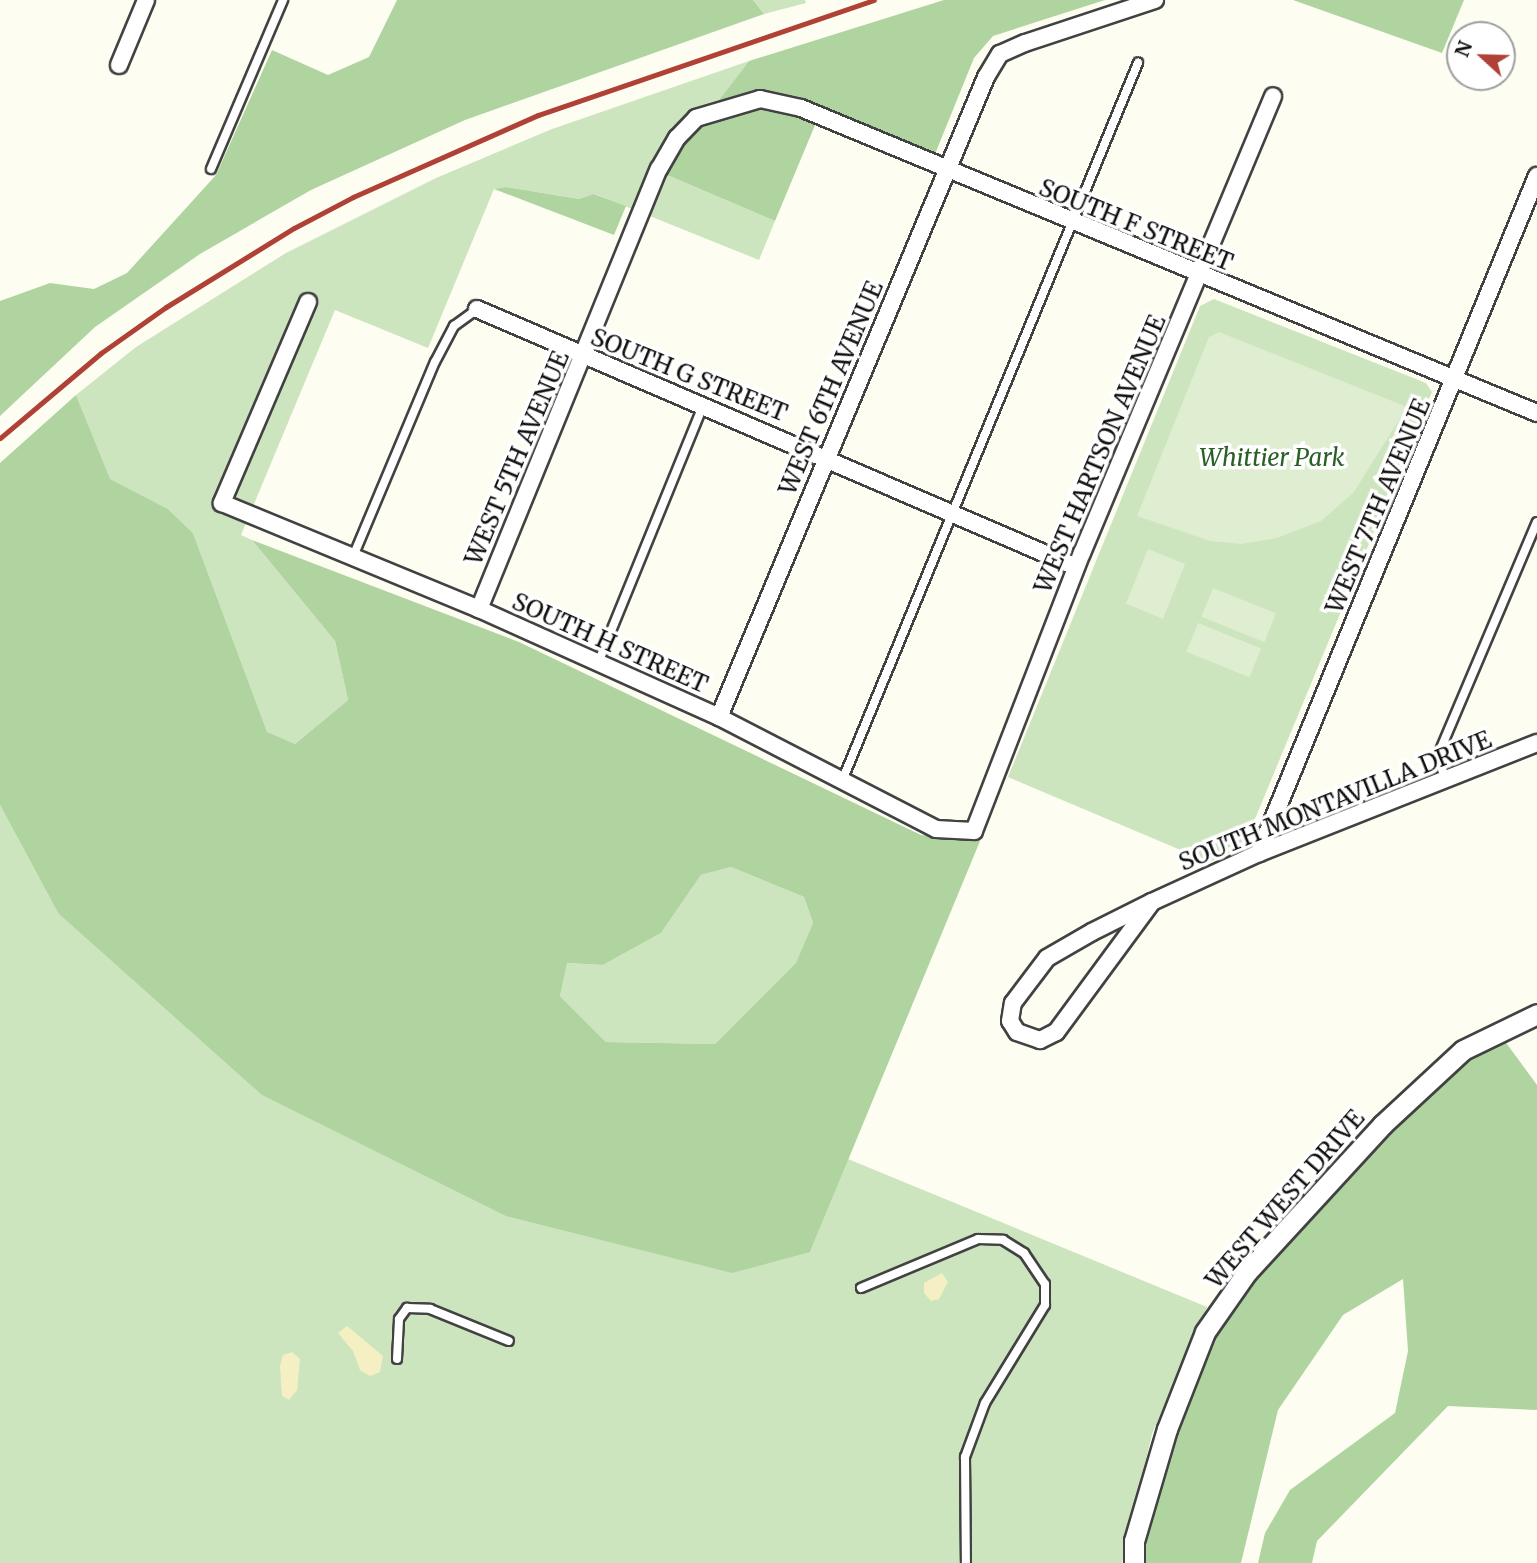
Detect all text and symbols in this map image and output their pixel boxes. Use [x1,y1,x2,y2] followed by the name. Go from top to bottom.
[1446,21,1516,91] north arrow
[1449,37,1477,60] text: N
[1035,173,1237,277] street label: SOUTH F STREET
[773,277,889,499] street label: WEST 6TH AVENUE
[1028,311,1172,597] street label: WEST HARTSON AVENUE
[587,322,791,428] street label: SOUTH G STREET
[459,347,575,569] street label: WEST 5TH AVENUE
[1320,394,1436,618] street label: WEST 7TH AVENUE
[1199,444,1345,472] park label: Whittier Park
[508,587,712,699] street label: SOUTH H STREET
[1175,725,1495,877] street label: SOUTH MONTAVILLA DRIVE
[1200,1104,1370,1294] street label: WEST WEST DRIVE

